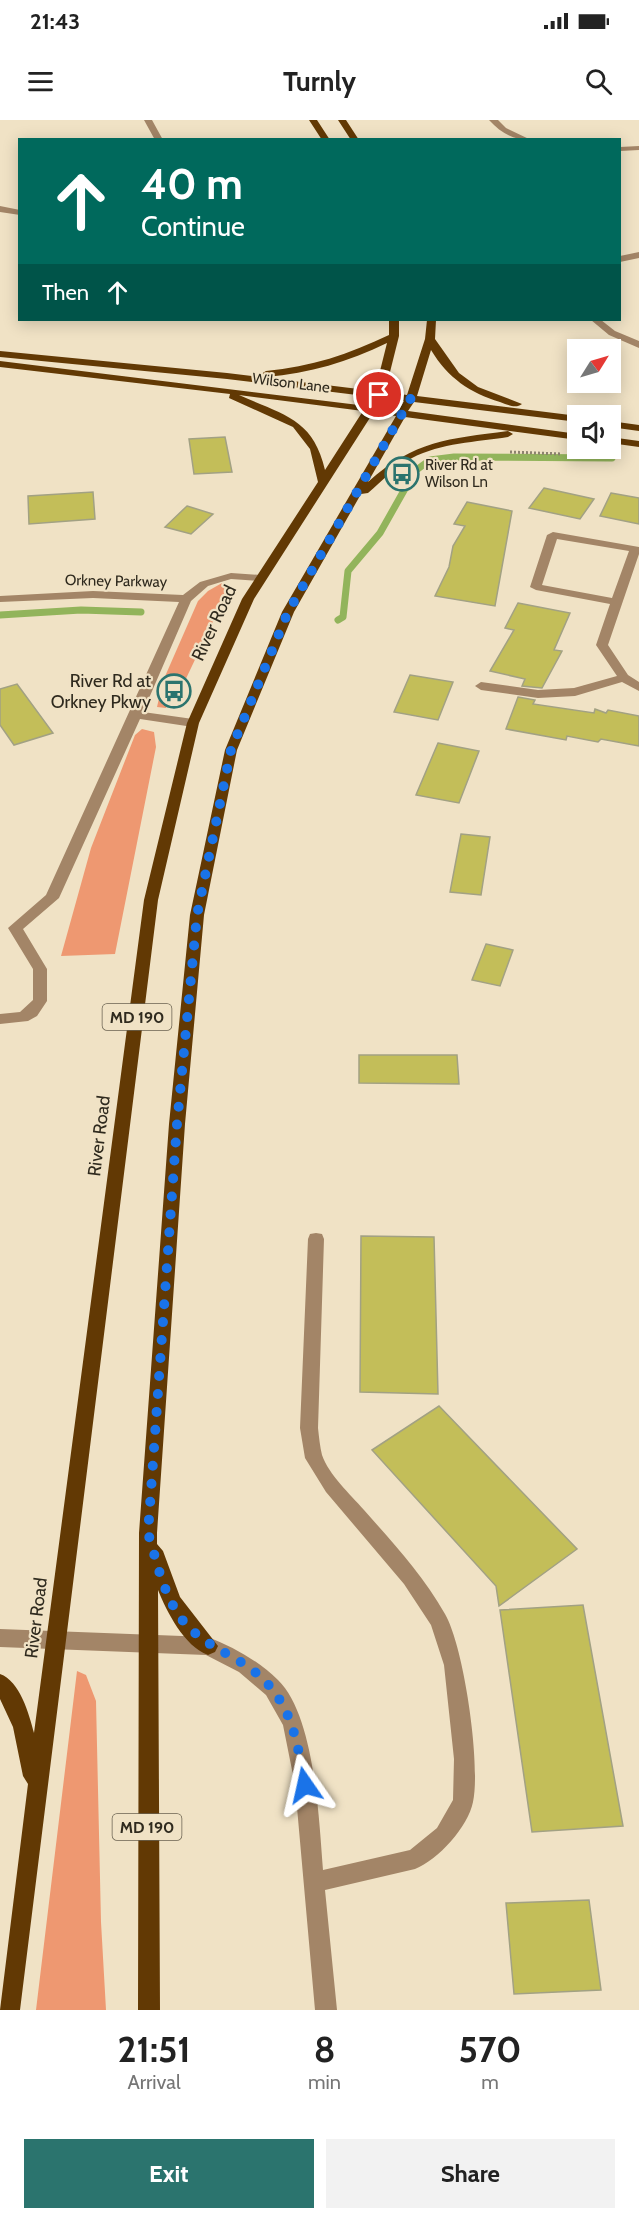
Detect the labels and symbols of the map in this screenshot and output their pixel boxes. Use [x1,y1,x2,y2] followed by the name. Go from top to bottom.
[567,339,621,393] north arrow
[251,369,331,397] street label: Wilson Lane
[353,369,404,420] pin
[384,456,420,492] bus stop icon: River Rd at Wilson Ln
[425,456,493,491] place label: River Rd at Wilson Ln
[65,571,168,591] street label: Orkney Parkway
[187,582,241,664] street label: River Road
[51,670,151,713] place label: River Rd at Orkney Pkwy
[156,673,192,709] bus stop icon: River Rd at Orkney Pkwy
[102,1004,172,1030] road number: MD 190
[83,1094,115,1178] street label: River Road
[20,1576,52,1660] street label: River Road
[273,1753,337,1817] position arrow
[112,1814,182,1840] road number: MD 190

